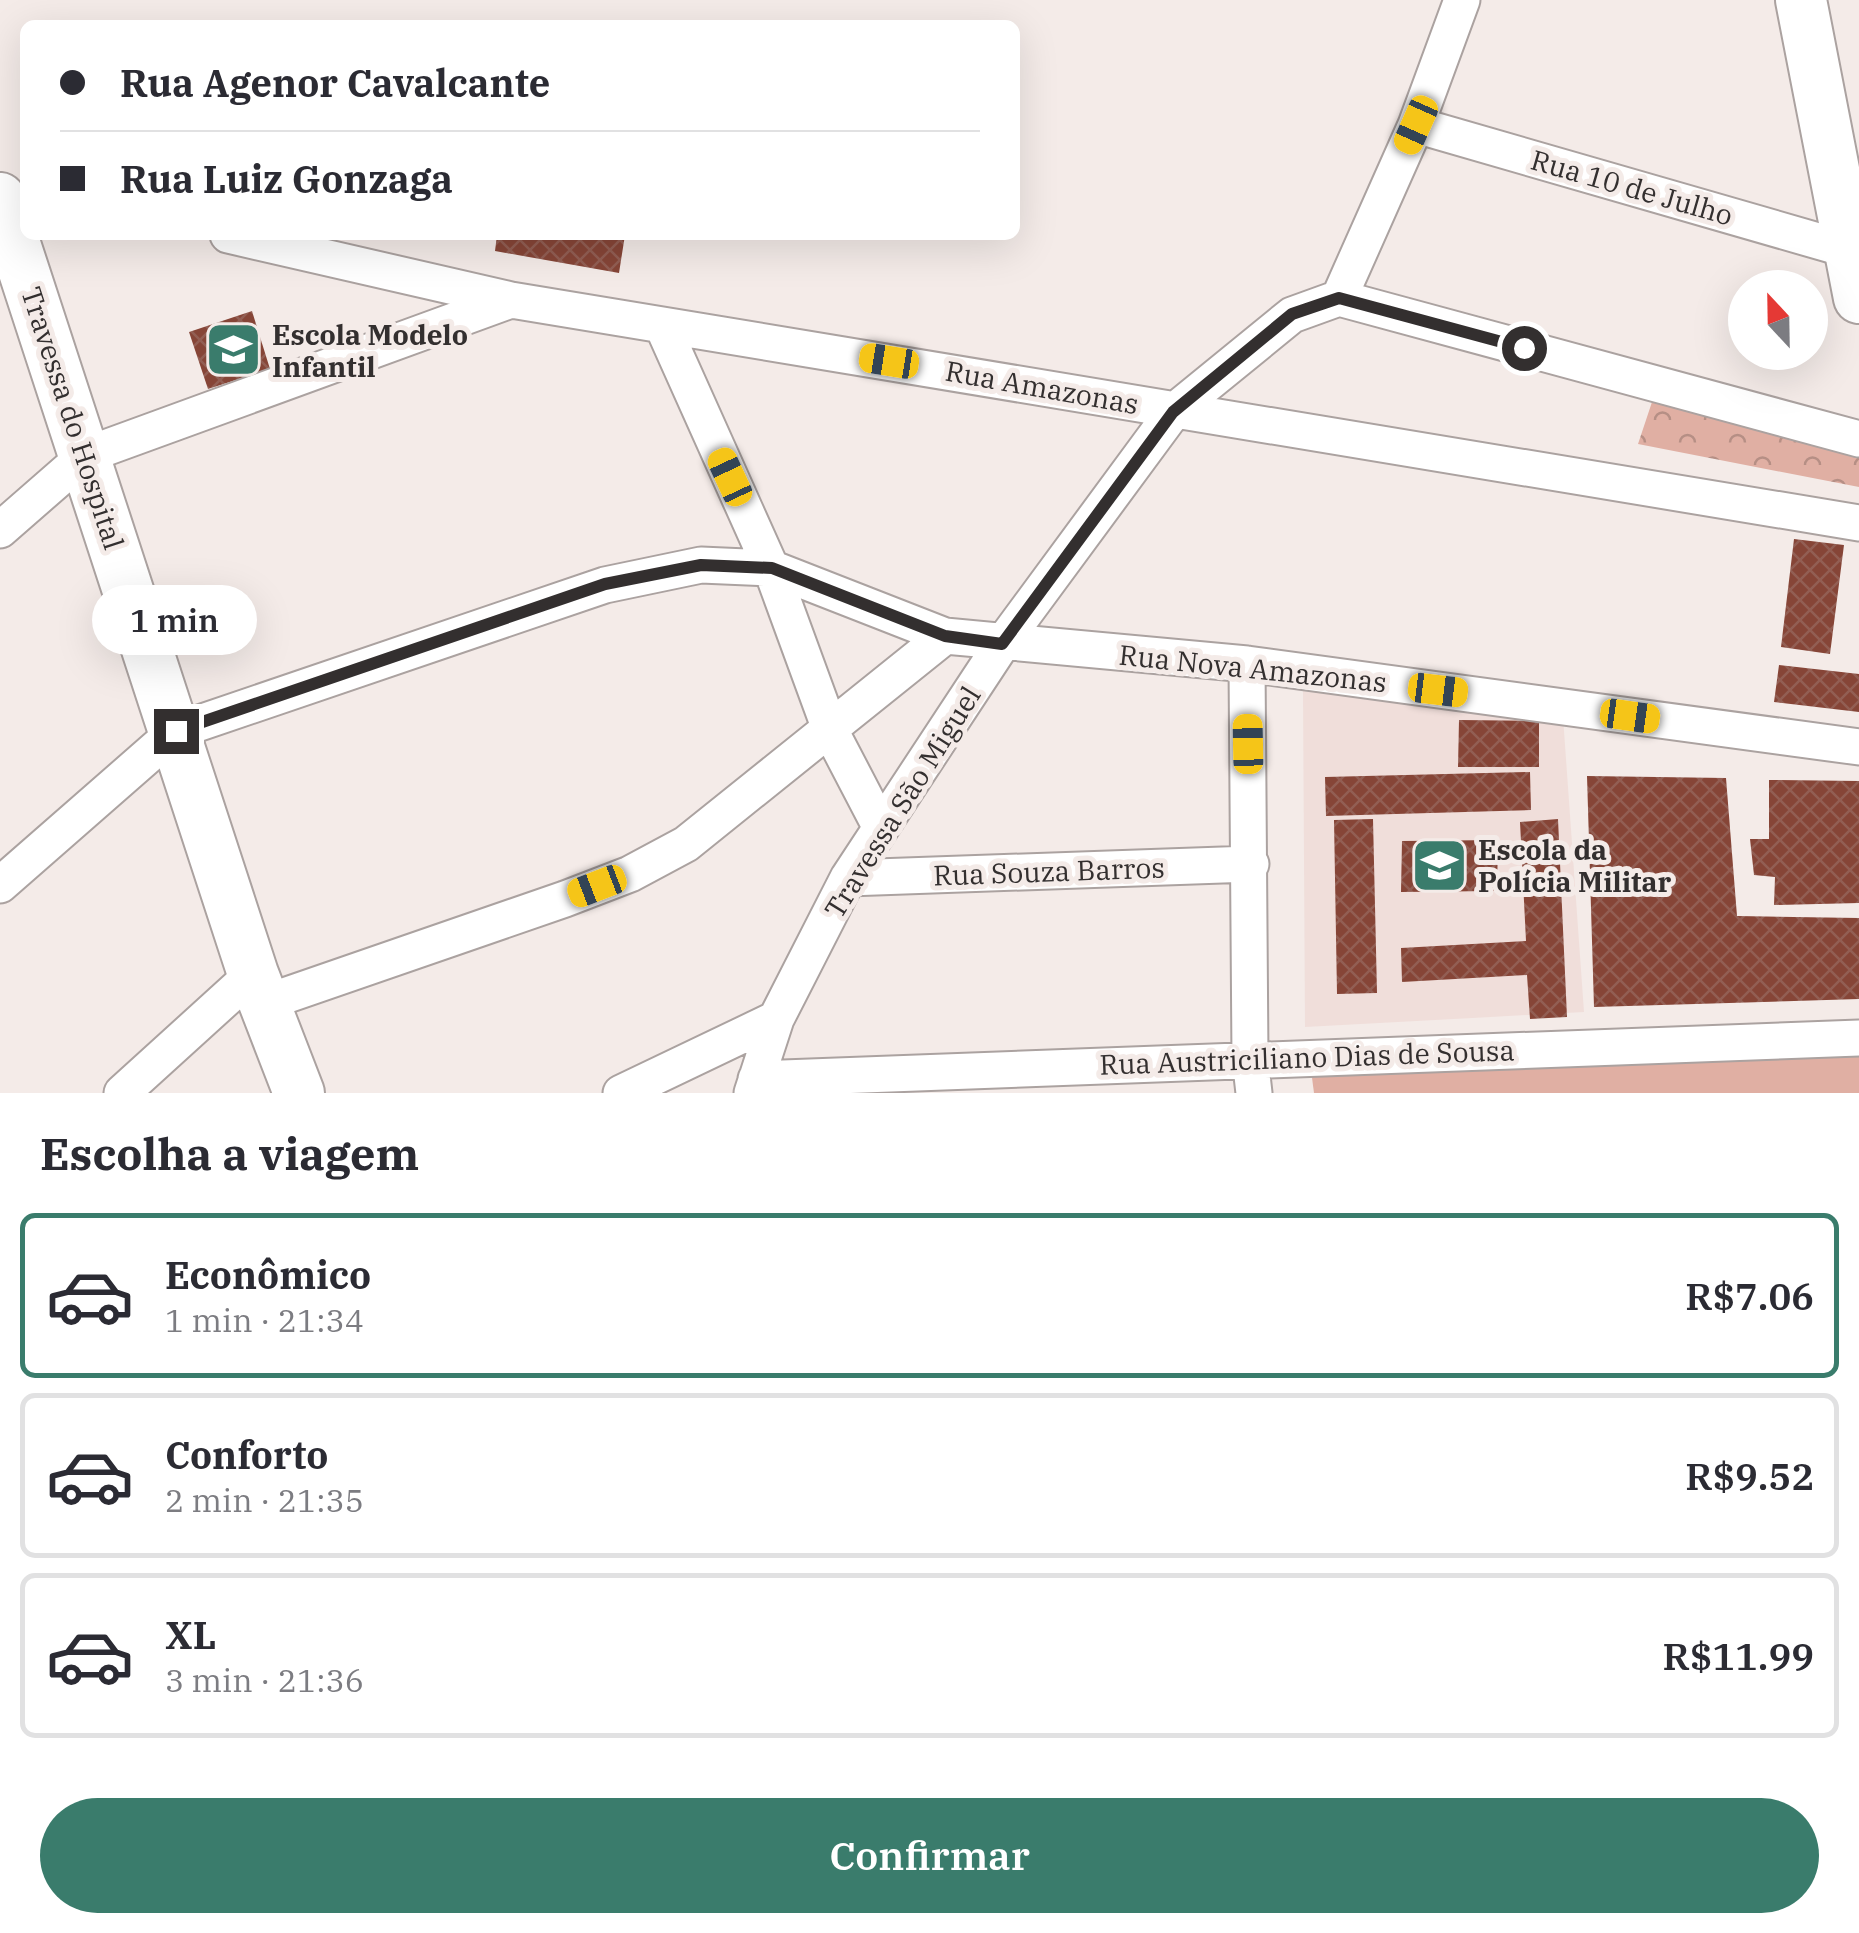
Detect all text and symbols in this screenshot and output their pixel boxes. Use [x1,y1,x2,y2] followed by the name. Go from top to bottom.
[120,58,550,107] text: Rua Agenor Cavalcante
[1390,91,1442,159] car
[1527,141,1737,233] street label: Rua 10 de Julho
[120,154,453,203] text: Rua Luiz Gonzaga
[1728,270,1828,370] north arrow
[1728,270,1828,370] map controls
[13,282,133,554] street label: Travessa do Hospital
[272,316,468,385] place label: Escola Modelo Infantil
[203,320,263,380] school or university icon: Escola Modelo Infantil
[1502,326,1547,371] route start
[857,341,921,381] car
[942,352,1142,422] street label: Rua Amazonas
[704,443,756,511] car
[94,586,258,656] callout: 1 min
[130,599,219,641] text: 1 min
[1117,636,1389,700] street label: Rua Nova Amazonas
[1406,671,1470,709] car
[816,679,988,925] street label: Travessa São Miguel
[1598,697,1662,735] car
[154,709,199,754] route end
[1232,714,1264,774] car
[1478,831,1671,900] place label: Escola da Polícia Militar
[1409,835,1469,895] school or university icon: Escola da Polícia Militar
[933,848,1165,894] street label: Rua Souza Barros
[564,861,630,911] car
[1099,1031,1515,1083] street label: Rua Austriciliano Dias de Sousa
[40,1124,419,1182] text: Escolha a viagem
[165,1250,371,1299] text: Econômico
[45,1251,135,1341] icon: car
[1685,1271,1814,1320] text: R$7.06
[165,1299,364,1341] text: 1 min · 21:34
[165,1430,328,1479] text: Conforto
[45,1431,135,1521] icon: car
[1685,1451,1814,1500] text: R$9.52
[165,1479,364,1521] text: 2 min · 21:35
[165,1610,216,1659] text: XL
[45,1611,135,1701] icon: car
[1662,1631,1814,1680] text: R$11.99
[165,1659,364,1701] text: 3 min · 21:36
[40,1798,1819,1913] button: Confirmar

